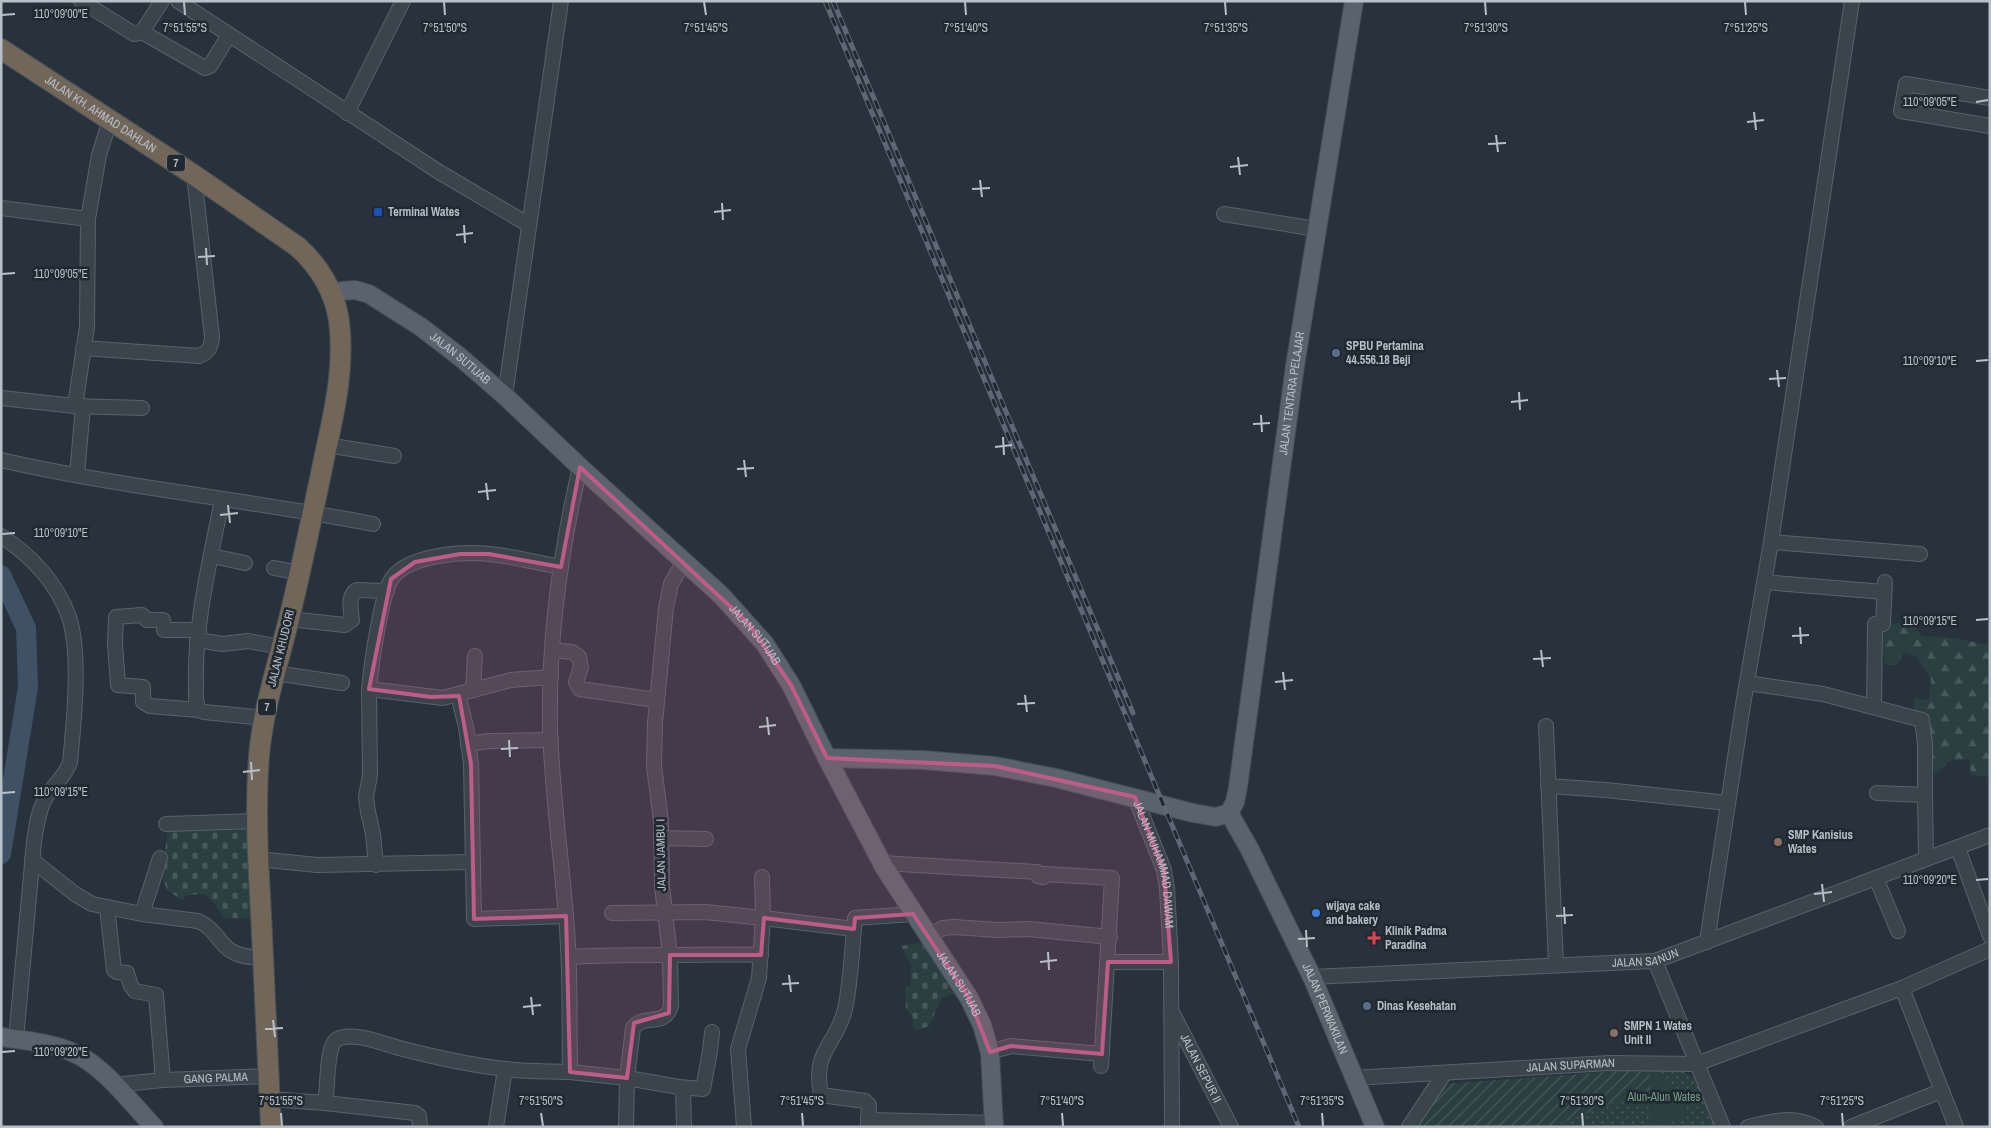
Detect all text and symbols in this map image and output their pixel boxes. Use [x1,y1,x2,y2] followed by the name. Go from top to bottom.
[34,6,88,22] text: 110°09'00"E
[163,20,207,36] text: 7°51'55"S
[423,20,467,36] text: 7°51'50"S
[684,20,728,36] text: 7°51'45"S
[944,20,988,36] text: 7°51'40"S
[1204,20,1248,36] text: 7°51'35"S
[1464,20,1508,36] text: 7°51'30"S
[1724,20,1768,36] text: 7°51'25"S
[42,72,160,156] street label: JALAN KH. AHMAD DAHLAN
[1903,94,1957,110] text: 110°09'05"E
[167,154,185,172] road number: 7
[388,204,460,220] place label: Terminal Wates
[372,206,384,218] marker: Terminal Wates
[34,266,88,282] text: 110°09'05"E
[426,329,494,388] street label: JALAN SUTIJAB
[1275,330,1308,456] street label: JALAN TENTARA PELAJAR
[1346,338,1424,368] place label: SPBU Pertamina 44.556.18 Beji
[1330,347,1342,359] marker: SPBU Pertamina 44.556.18 Beji
[1903,353,1957,369] text: 110°09'10"E
[34,525,88,541] text: 110°09'10"E
[726,601,785,669] street label: JALAN SUTIJAB
[264,608,298,688] street label: JALAN KHUDORI
[1903,613,1957,629] text: 110°09'15"E
[258,699,276,716] road number: 7
[34,784,88,800] text: 110°09'15"E
[1129,799,1177,929] street label: JALAN MUHAMMAD DAWAM
[652,819,670,891] street label: JALAN JAMBU I
[1788,827,1853,857] place label: SMP Kanisius Wates
[1772,836,1784,848] marker: SMP Kanisius Wates
[1903,872,1957,888] text: 110°09'20"E
[1326,898,1381,928] place label: wijaya cake and bakery
[1310,907,1322,919] marker: wijaya cake and bakery
[1385,923,1447,953] place label: Klinik Padma Paradina
[1367,931,1381,945] marker: Klinik Padma Paradina
[1611,945,1681,971] street label: JALAN SANUN
[933,948,985,1020] street label: JALAN SUTIJAB
[1298,960,1351,1057] street label: JALAN PERWAKILAN
[1377,998,1456,1014] place label: Dinas Kesehatan
[1361,1000,1373,1012] marker: Dinas Kesehatan
[1624,1018,1693,1048] place label: SMPN 1 Wates Unit II
[1608,1027,1620,1039] marker: SMPN 1 Wates Unit II
[1176,1031,1225,1106] street label: JALAN SEPUR II
[34,1044,88,1060] text: 110°09'20"E
[1526,1055,1615,1076] street label: JALAN SUPARMAN
[183,1069,249,1087] street label: GANG PALMA
[1627,1089,1701,1105] park label: Alun-Alun Wates
[259,1093,303,1109] text: 7°51'55"S
[519,1093,563,1109] text: 7°51'50"S
[780,1093,824,1109] text: 7°51'45"S
[1040,1093,1084,1109] text: 7°51'40"S
[1300,1093,1344,1109] text: 7°51'35"S
[1560,1093,1604,1109] text: 7°51'30"S
[1820,1093,1864,1109] text: 7°51'25"S

